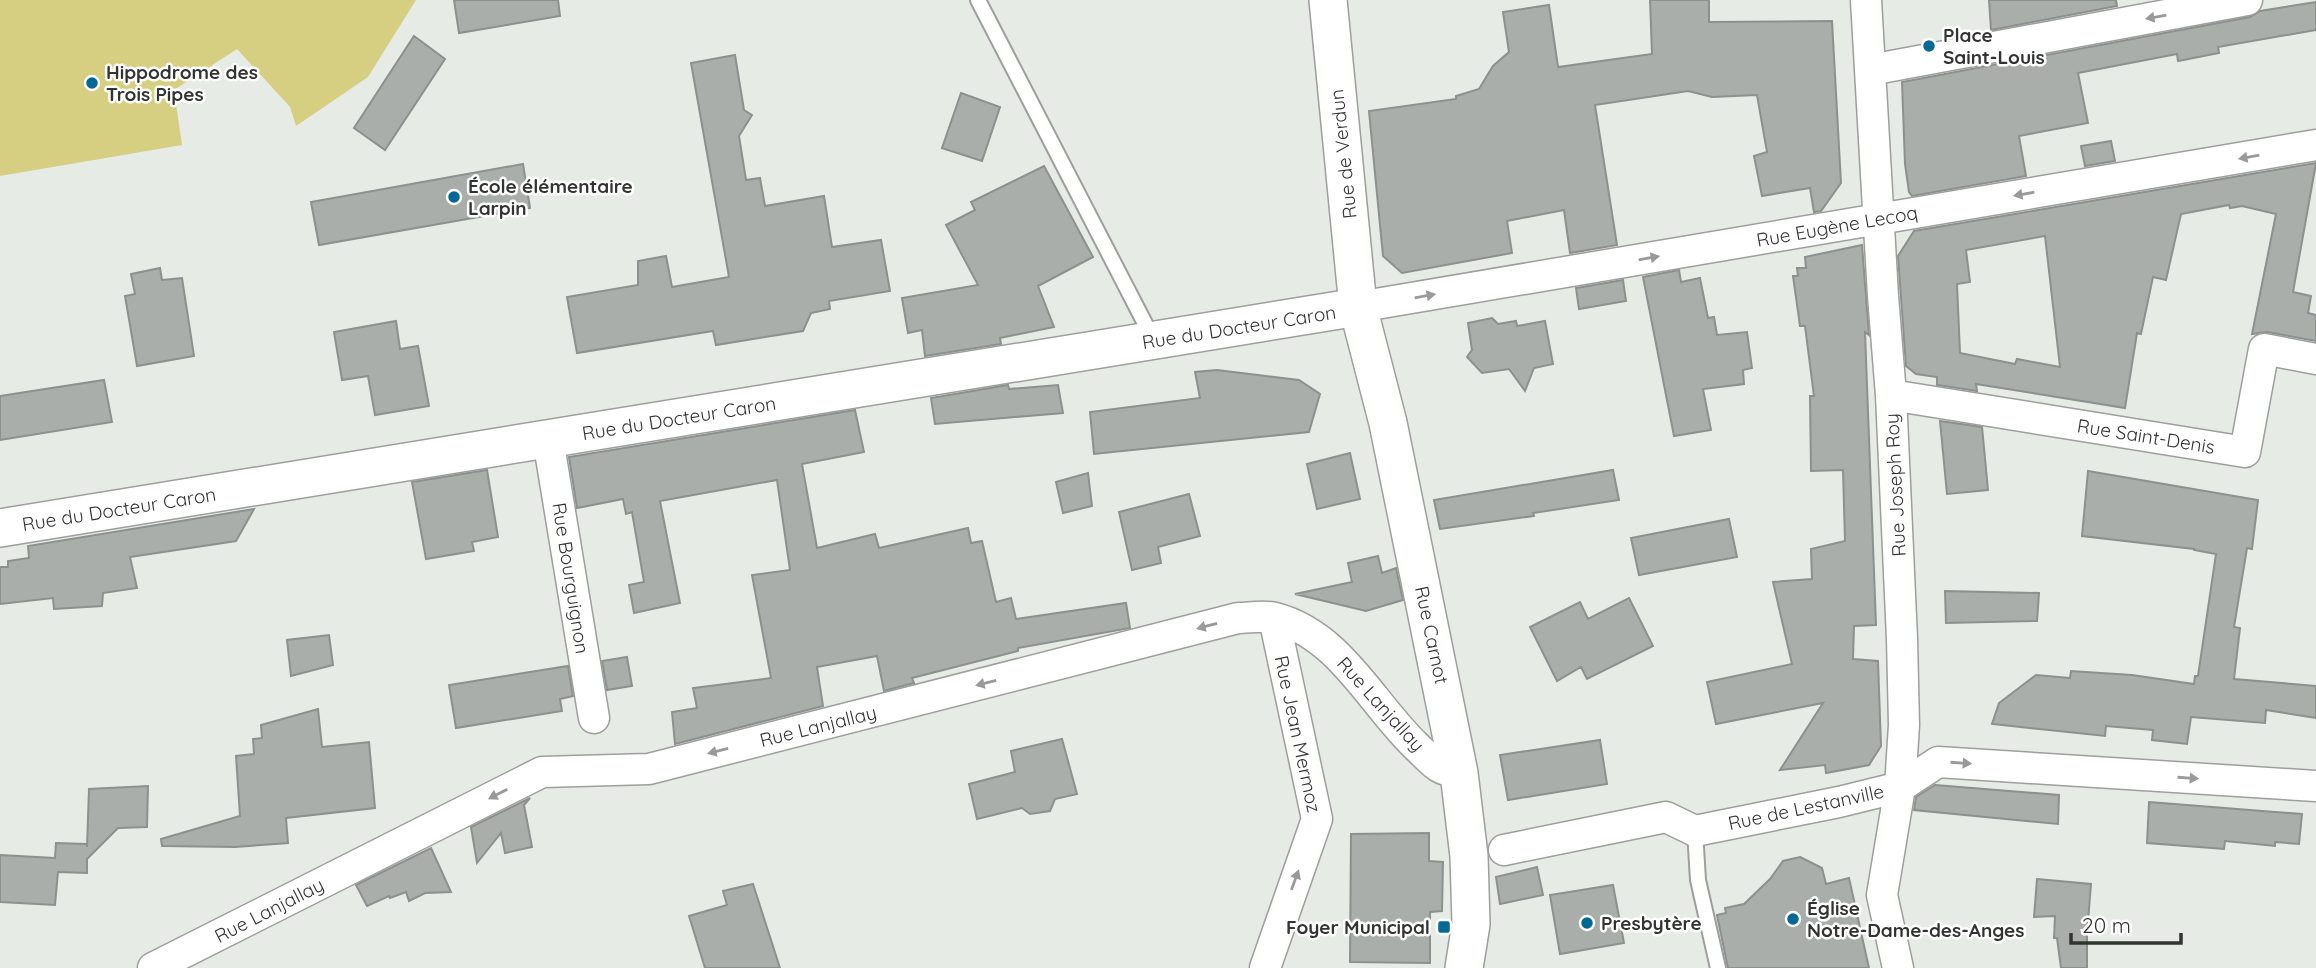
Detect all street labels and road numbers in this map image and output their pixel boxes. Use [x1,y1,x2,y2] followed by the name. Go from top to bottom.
[1324,88,1362,220] street label: Rue de Verdun
[1755,200,1919,252] street label: Rue Eugène Lecoq
[1140,300,1338,354] street label: Rue du Docteur Caron
[580,391,778,445] street label: Rue du Docteur Caron
[1879,413,1911,557] street label: Rue Joseph Roy
[2076,413,2217,459] street label: Rue Saint-Denis
[20,482,218,536] street label: Rue du Docteur Caron
[547,501,595,655] street label: Rue Bourguignon
[1410,584,1454,686] street label: Rue Carnot
[1332,652,1430,756] street label: Rue Lanjallay
[1270,653,1326,815] street label: Rue Jean Mermoz
[757,700,879,752] street label: Rue Lanjallay
[1726,779,1886,835] street label: Rue de Lestanville
[210,872,328,948] street label: Rue Lanjallay

